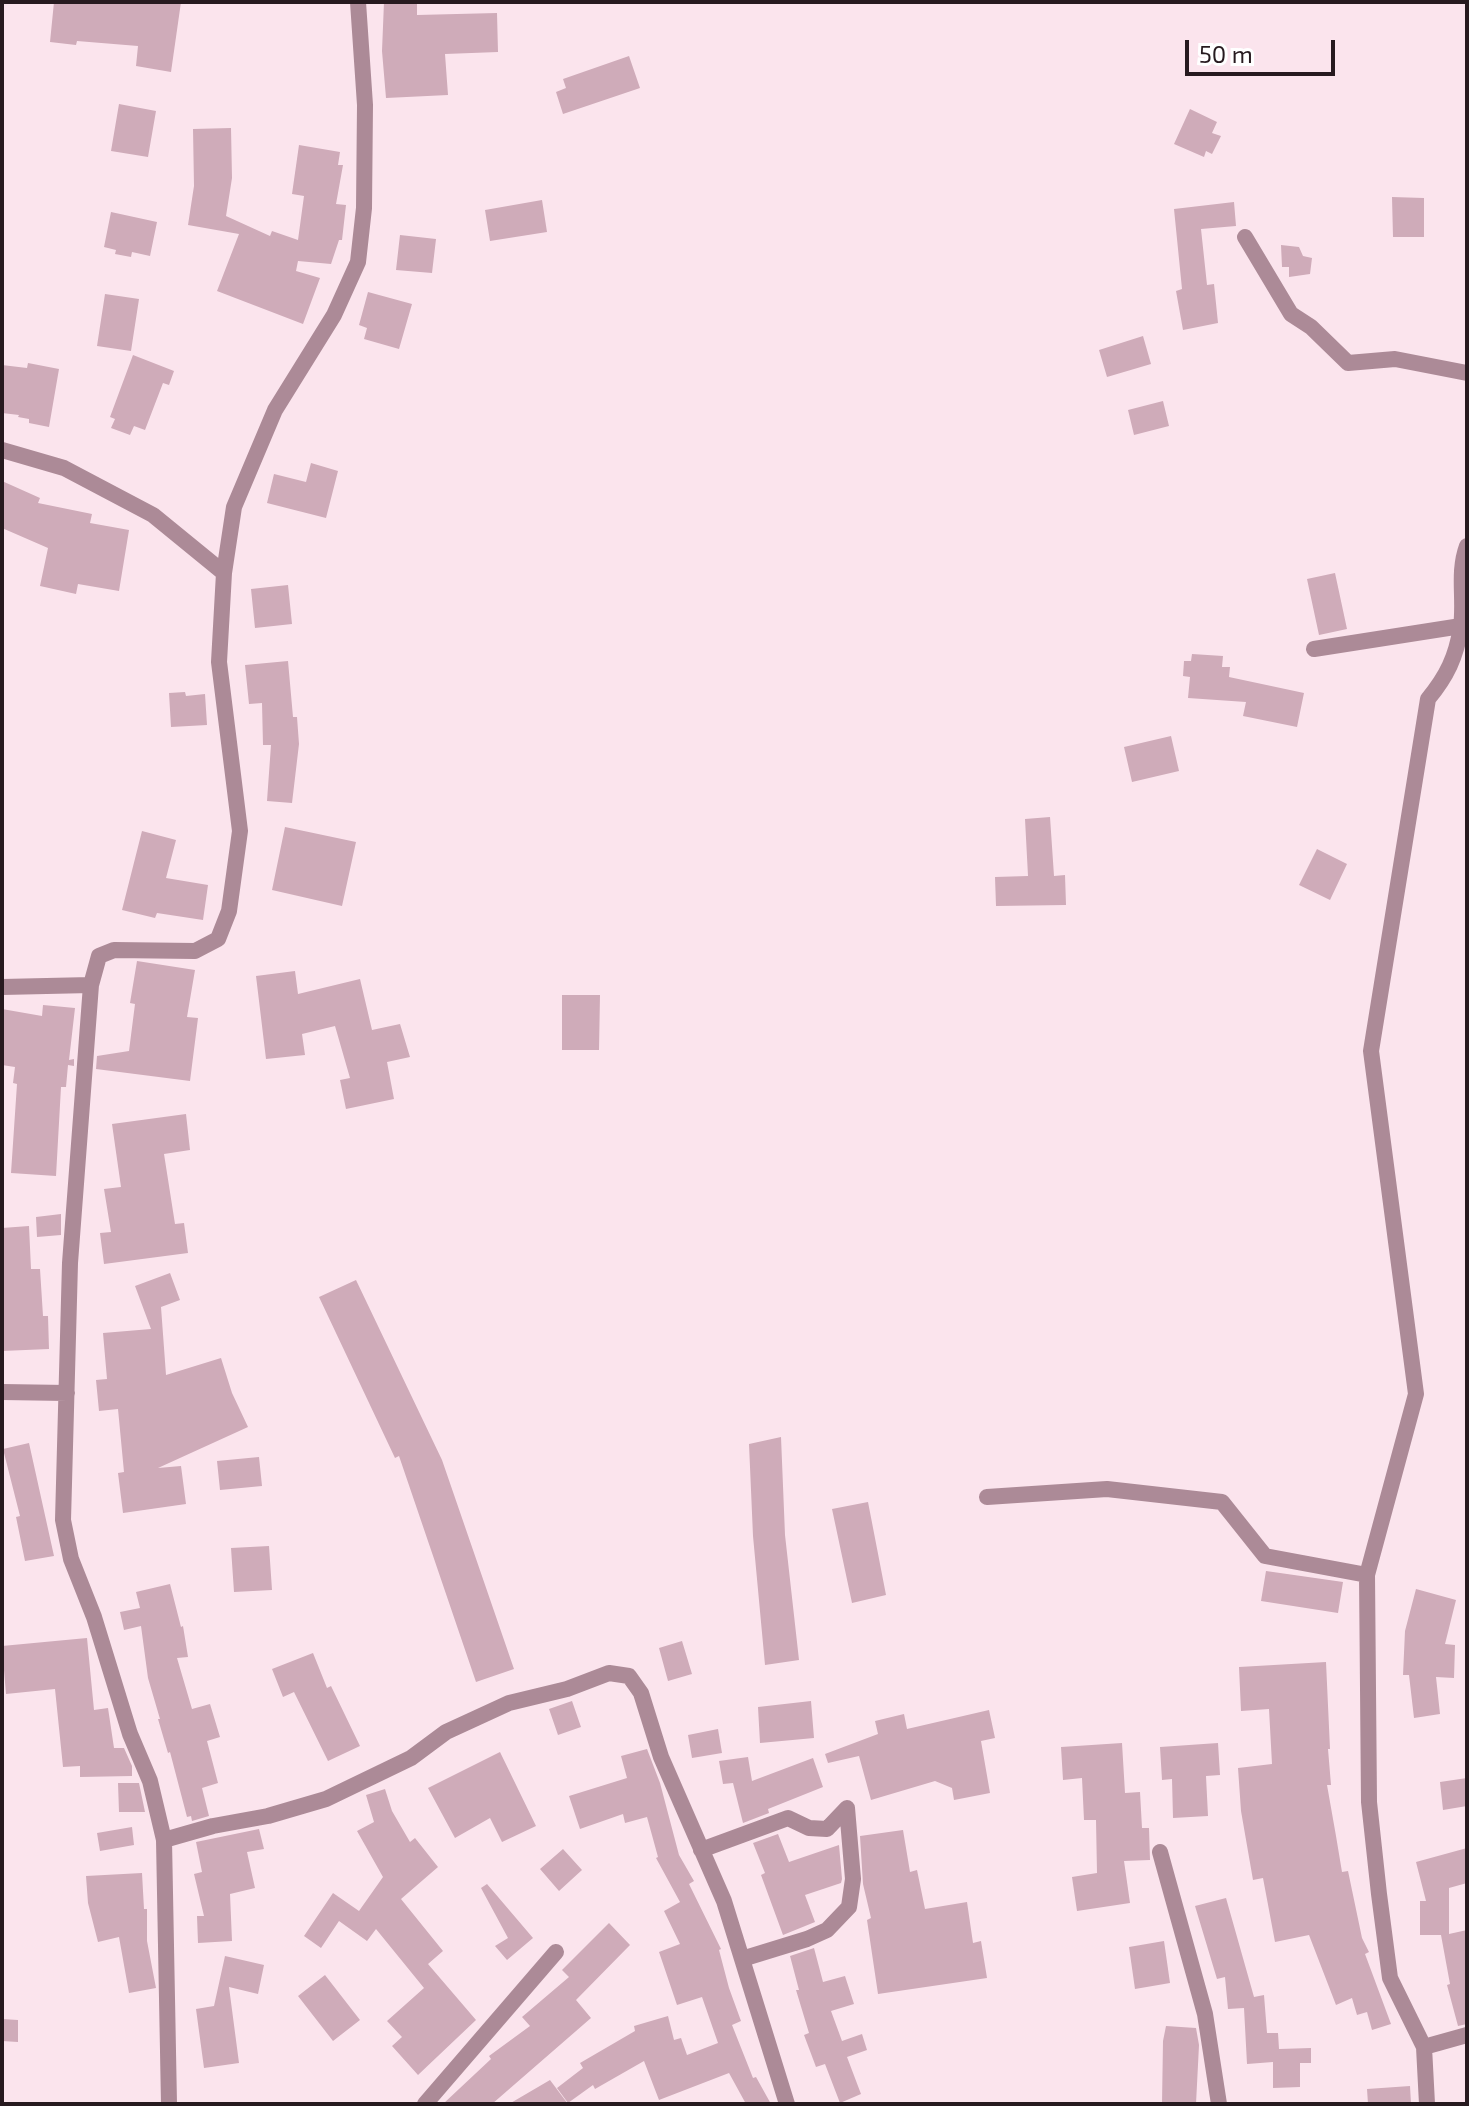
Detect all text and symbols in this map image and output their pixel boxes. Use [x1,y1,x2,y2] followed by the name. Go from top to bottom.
[1189,24,1339,74] scale bar
[1199,39,1253,68] text: 50 m

